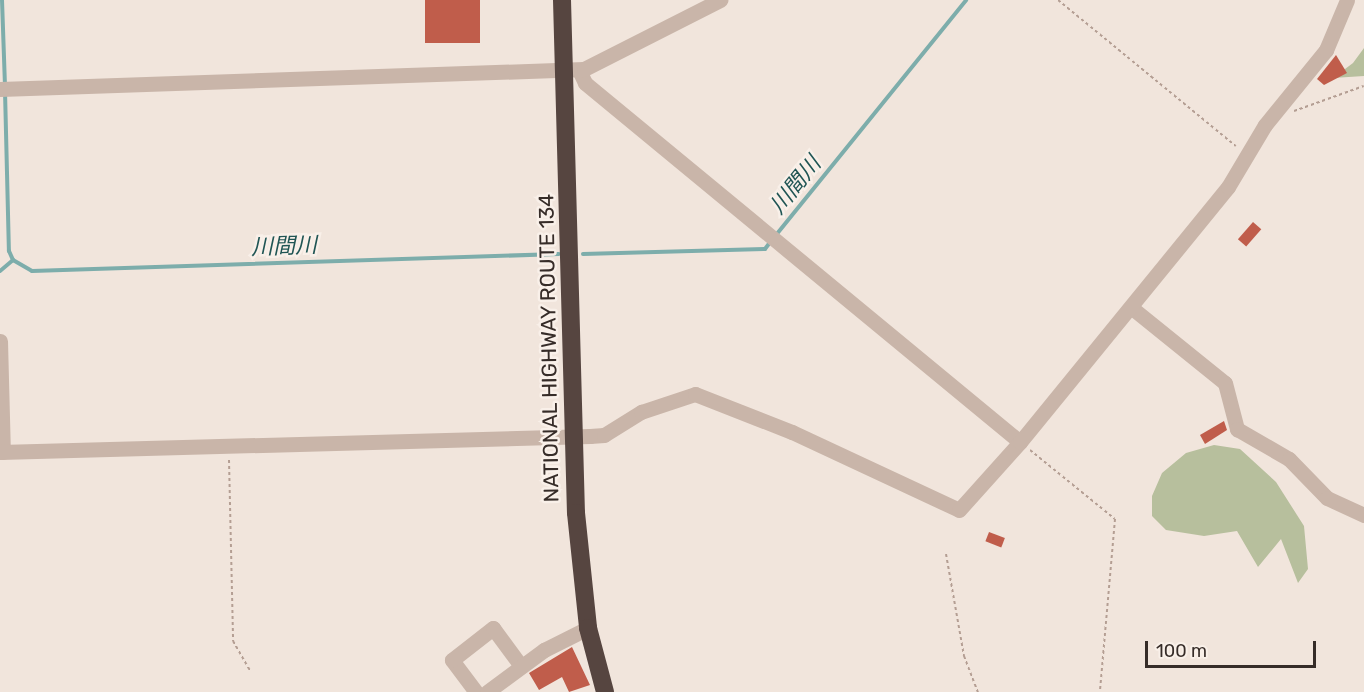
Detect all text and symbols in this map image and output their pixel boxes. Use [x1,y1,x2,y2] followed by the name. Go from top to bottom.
[764,151,826,219] water label: 川間川
[534,193,564,503] street label: NATIONAL HIGHWAY ROUTE 134
[251,232,317,260] water label: 川間川
[1148,629,1319,667] scale bar
[1156,640,1207,662] text: 100 m

